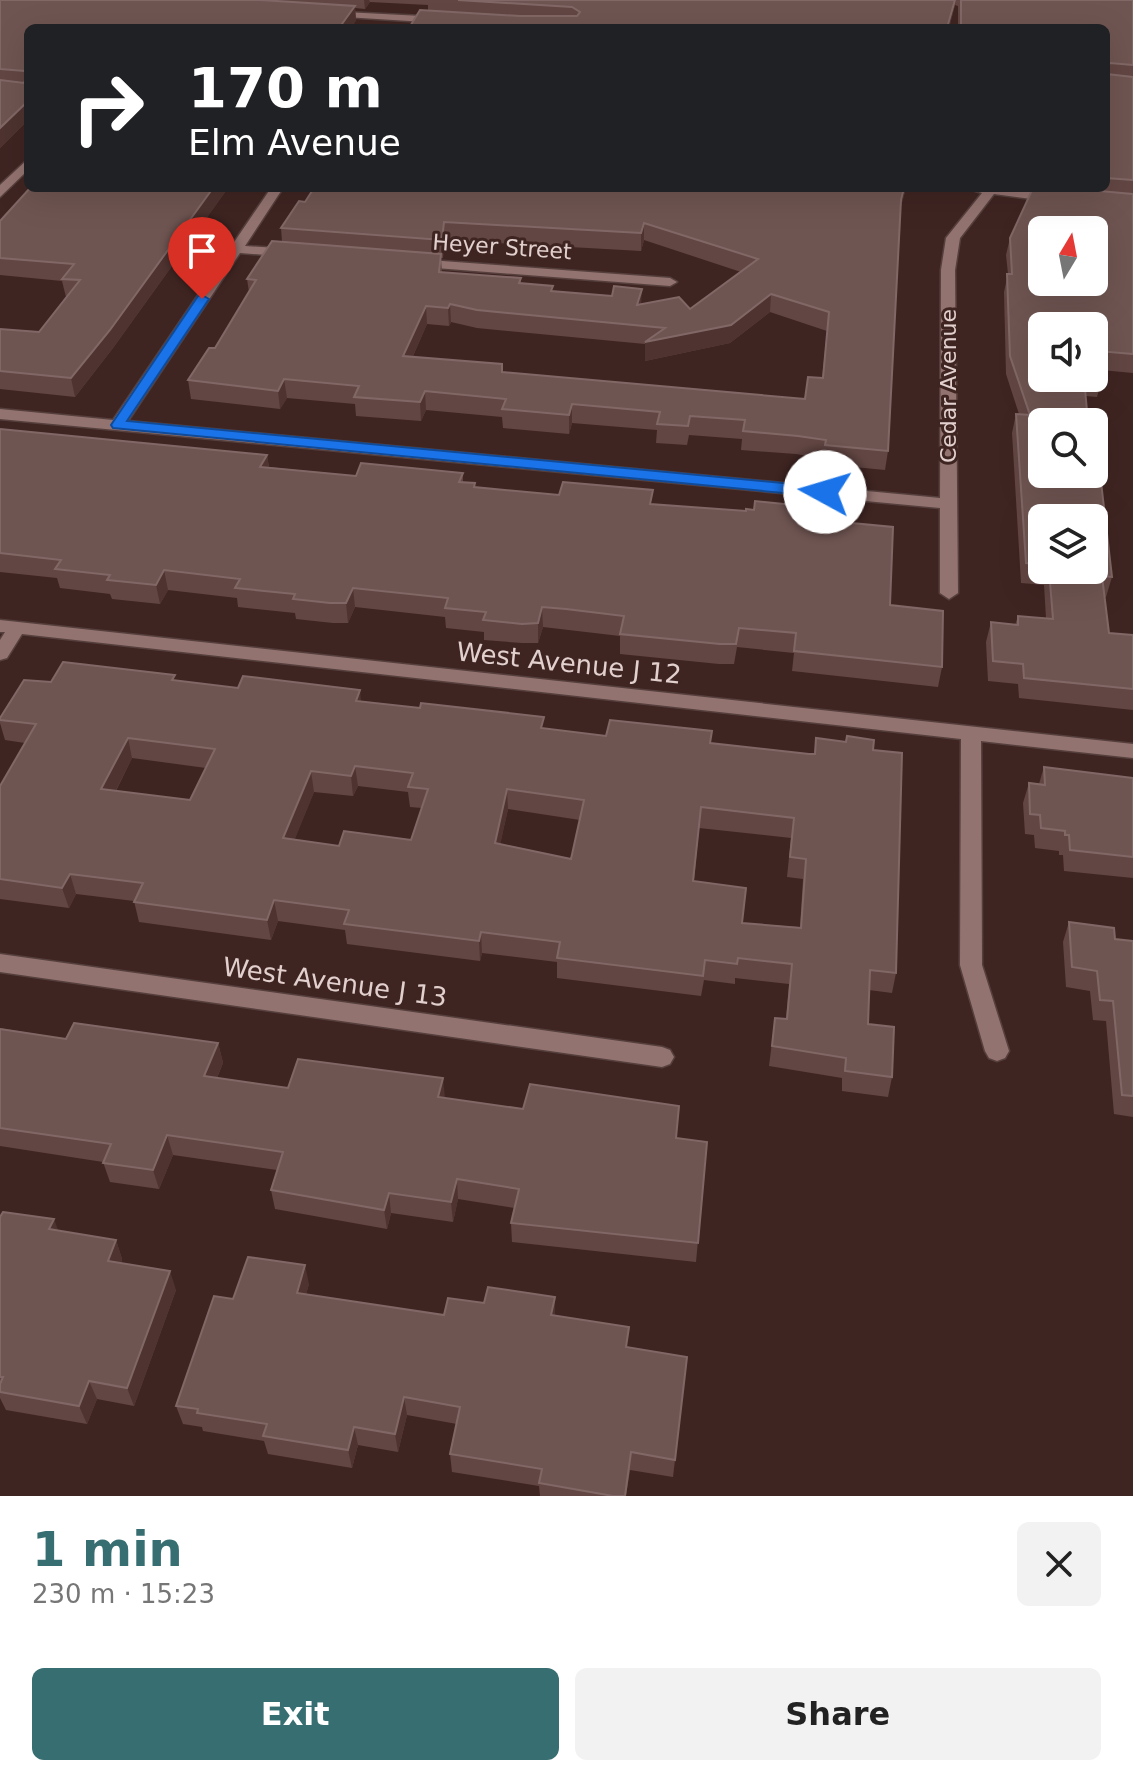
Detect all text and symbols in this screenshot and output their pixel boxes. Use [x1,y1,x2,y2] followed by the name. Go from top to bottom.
[188,55,383,120] text: 170 m
[56,56,160,160] icon: right
[188,122,401,163] text: Elm Avenue
[1028,216,1108,296] north arrow
[1028,216,1108,584] map controls
[168,217,236,299] pin
[180,229,224,273] icon: arrive
[432,230,573,264] street label: Heyer Street
[936,309,961,463] street label: Cedar Avenue
[1028,312,1108,392] button: sound
[1028,408,1108,488] button: search
[783,450,867,534] position arrow
[1028,504,1108,584] button: layers
[455,636,683,690] street label: West Avenue J 12
[221,951,449,1013] street label: West Avenue J 13
[32,1521,183,1577] text: 1 min
[1017,1522,1101,1606] button: close
[32,1579,215,1609] text: 230 m · 15:23
[32,1668,559,1760] button: Exit
[575,1668,1101,1760] button: Share

